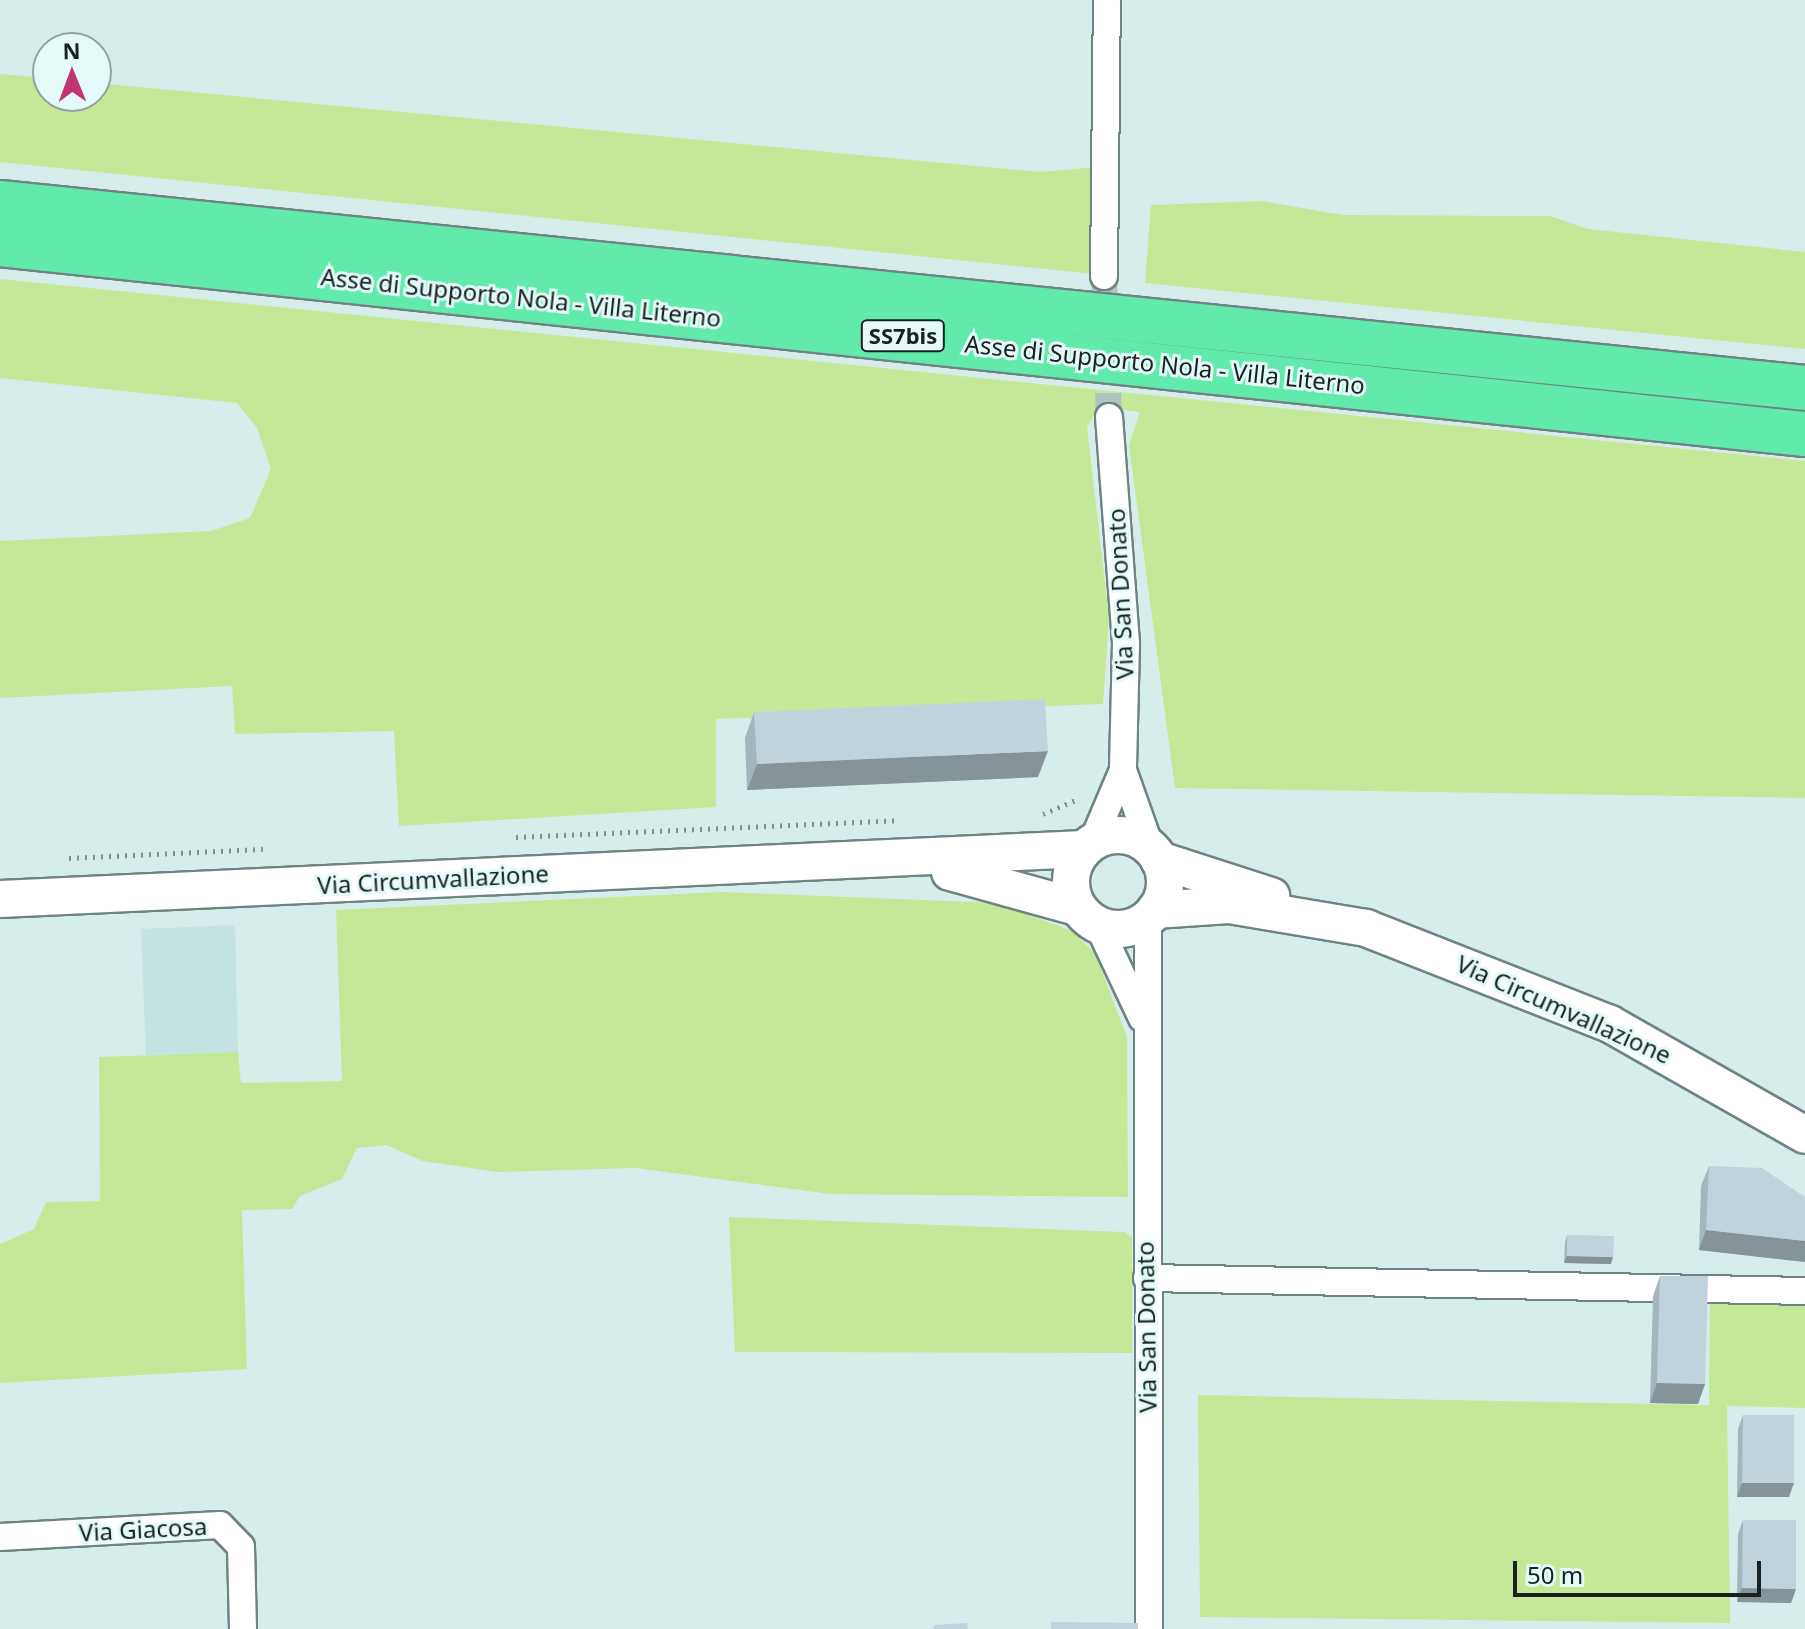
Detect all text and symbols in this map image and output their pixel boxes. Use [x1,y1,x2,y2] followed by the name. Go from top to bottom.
[32,32,112,112] north arrow
[62,35,81,65] text: N
[319,262,723,332] street label: Asse di Supporto Nola - Villa Literno
[859,318,947,354] road number: SS7bis
[963,329,1367,399] street label: Asse di Supporto Nola - Villa Literno
[1101,508,1139,680] street label: Via San Donato
[317,859,549,899] street label: Via Circumvallazione
[1452,949,1676,1069] street label: Via Circumvallazione
[1130,1241,1162,1413] street label: Via San Donato
[78,1511,208,1547] street label: Via Giacosa
[1517,1545,1765,1595] scale bar
[1527,1558,1583,1591] text: 50 m

